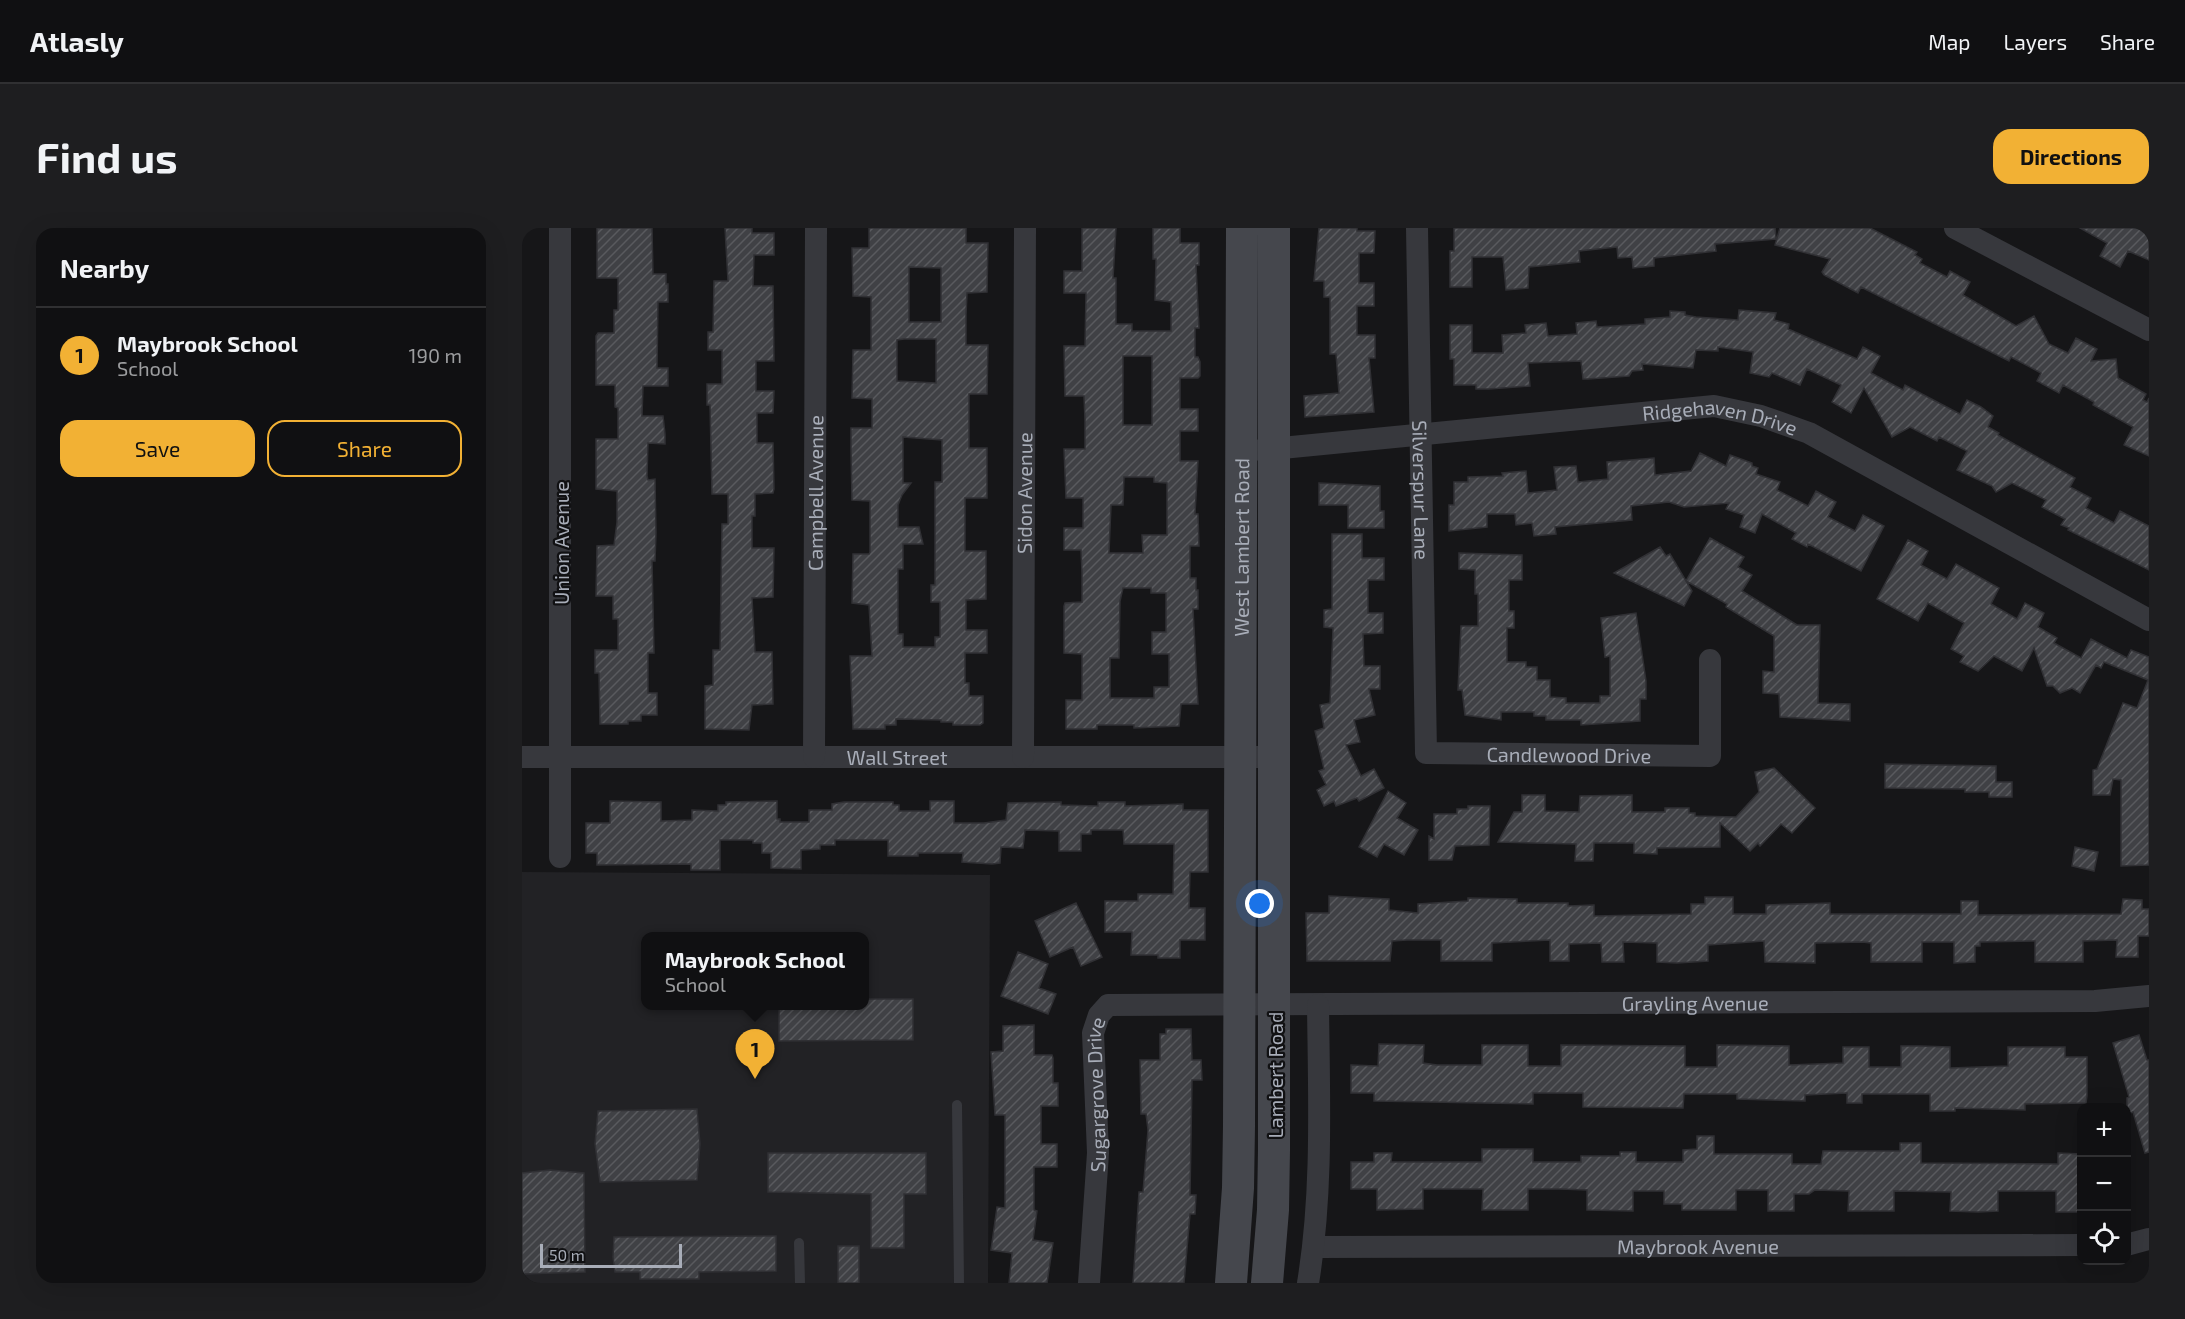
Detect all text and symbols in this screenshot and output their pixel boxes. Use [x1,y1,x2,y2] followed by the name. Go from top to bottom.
[30,24,124,58] text: Atlasly
[1928,29,1970,54] text: Map
[2003,29,2067,54] text: Layers
[2100,29,2155,54] text: Share
[1993,129,2149,184] button: Directions
[36,131,178,181] text: Find us
[60,252,149,283] text: Nearby
[117,330,298,356] text: Maybrook School
[75,343,84,367] text: 1
[409,343,462,367] text: 190 m
[117,356,178,380] text: School
[1641,394,1801,440] street label: Ridgehaven Drive
[803,415,827,571] street label: Campbell Avenue
[60,420,255,477] button: Save
[267,420,462,477] button: Share
[1408,420,1435,560] street label: Silverspur Lane
[1012,432,1036,554] street label: Sidon Avenue
[1229,458,1253,637] street label: West Lambert Road
[549,481,573,605] street label: Union Avenue
[1486,742,1651,767] street label: Candlewood Drive
[846,745,948,769] street label: Wall Street
[1245,889,1274,918] your location
[641,932,869,1010] popup
[665,946,845,972] text: Maybrook School
[665,972,726,996] text: School
[1622,990,1769,1015] street label: Grayling Avenue
[1263,1011,1287,1139] street label: Lambert Road
[1080,1013,1110,1173] street label: Sugargrove Drive
[736,1030,774,1079] pin: 1
[2077,1103,2131,1265] map controls
[2077,1103,2131,1157] button: +
[2077,1157,2131,1211] button: −
[2077,1211,2131,1265] button: locate
[1617,1234,1779,1258] street label: Maybrook Avenue
[540,1241,682,1268] scale bar
[549,1245,585,1264] text: 50 m

